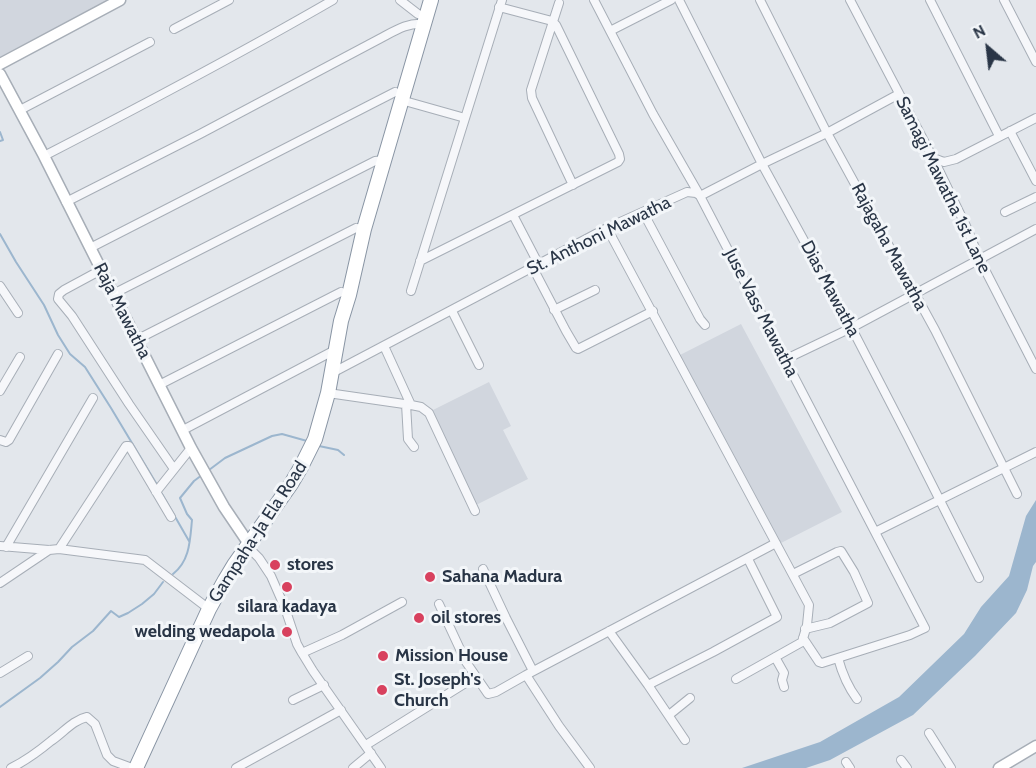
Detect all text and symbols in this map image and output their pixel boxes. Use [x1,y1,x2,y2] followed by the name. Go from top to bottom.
[958,18,1018,78] north arrow
[970,21,989,43] text: N
[891,93,995,277] street label: Samagi Mawatha 1st Lane
[846,180,932,314] street label: Rajagaha Mawatha
[523,192,675,280] street label: St. Anthoni Mawatha
[796,237,864,341] street label: Dias Mawatha
[719,245,803,381] street label: Juse Vass Mawatha
[89,259,155,363] street label: Raja Mawatha
[204,457,312,607] street label: Gampaha-Ja Ela Road
[287,554,334,576] place label: stores
[268,558,282,572] marker: stores
[442,566,562,588] place label: Sahana Madura
[423,570,437,584] marker: Sahana Madura
[280,580,294,594] marker: silara kadaya
[237,596,337,618] place label: silara kadaya
[431,607,501,629] place label: oil stores
[412,611,426,625] marker: oil stores
[135,621,275,643] place label: welding wedapola
[280,625,294,639] marker: welding wedapola
[395,645,508,667] place label: Mission House
[376,649,390,663] marker: Mission House
[394,669,481,712] place label: St. Joseph's Church
[375,683,389,697] marker: St. Joseph's Church

